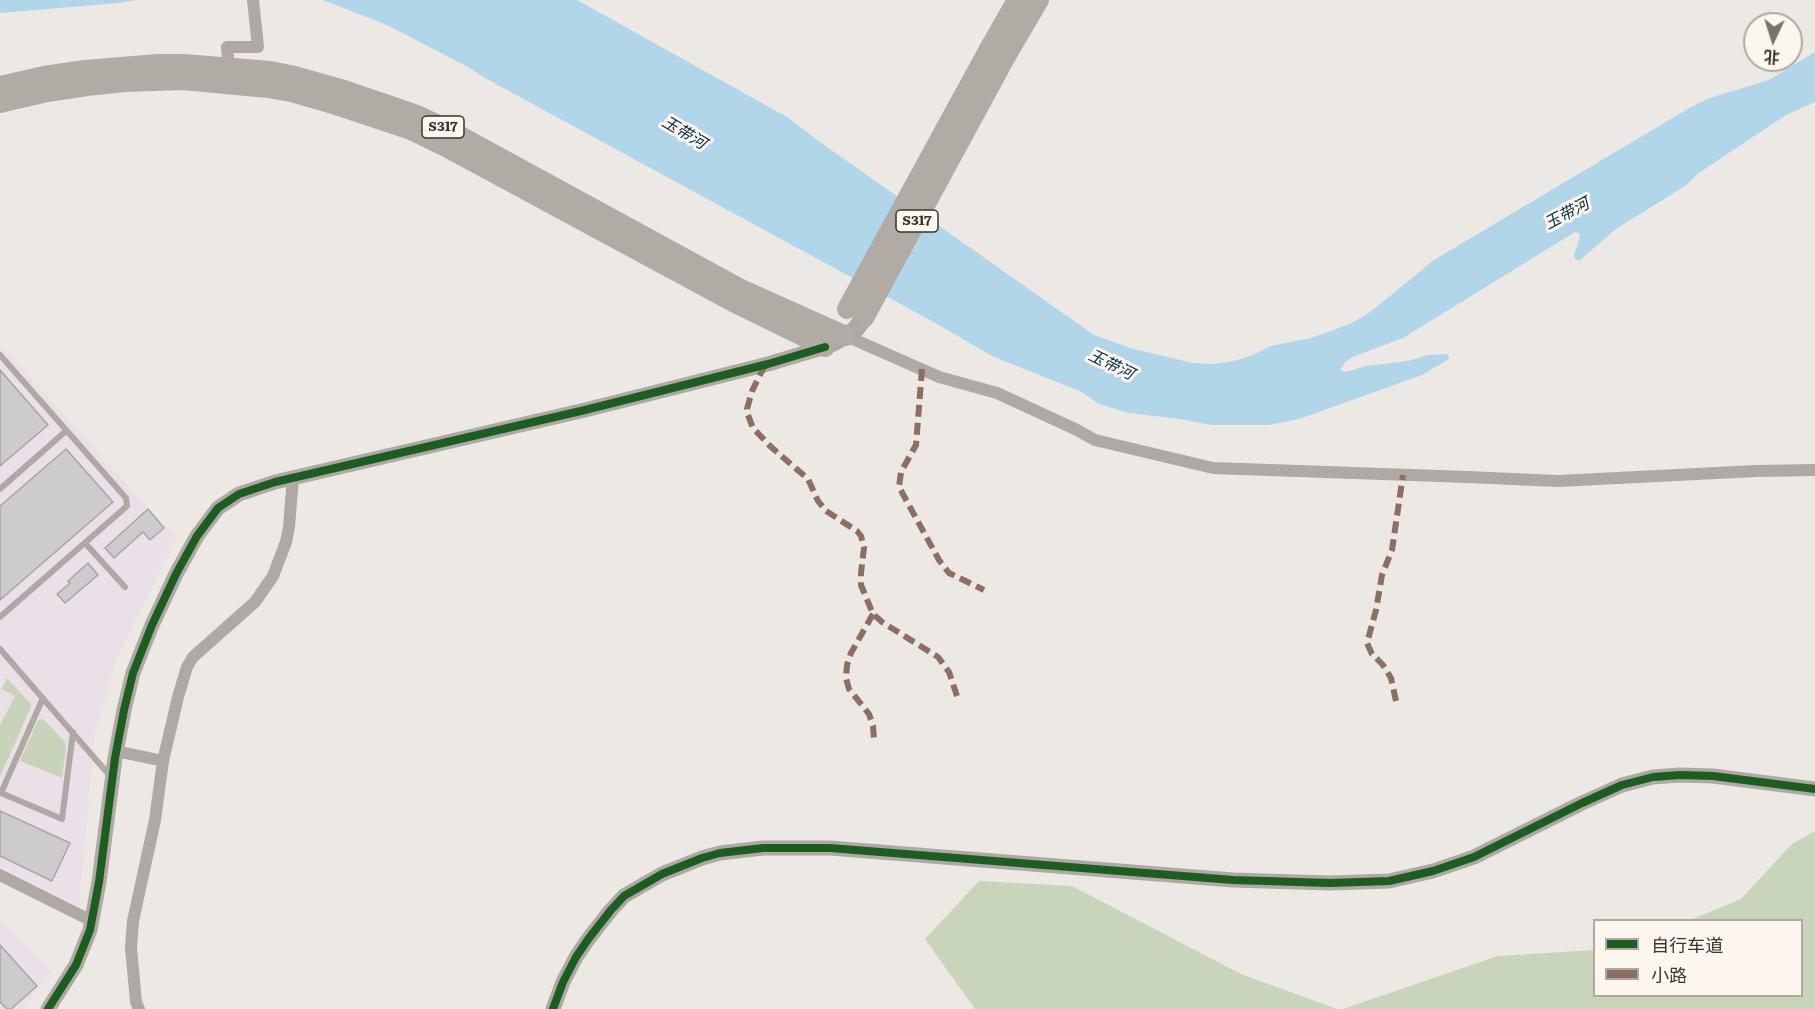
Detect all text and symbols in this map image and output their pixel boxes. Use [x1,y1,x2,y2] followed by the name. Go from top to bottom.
[1743,12,1803,72] north arrow
[1763,45,1781,70] text: 北
[658,112,710,154] water label: 玉带河
[422,116,464,138] road number: S317
[1541,194,1593,234] water label: 玉带河
[896,210,938,232] road number: S317
[1085,346,1137,384] water label: 玉带河
[1593,919,1803,997] legend
[1651,931,1723,958] text: 自行车道
[1651,961,1687,988] text: 小路

